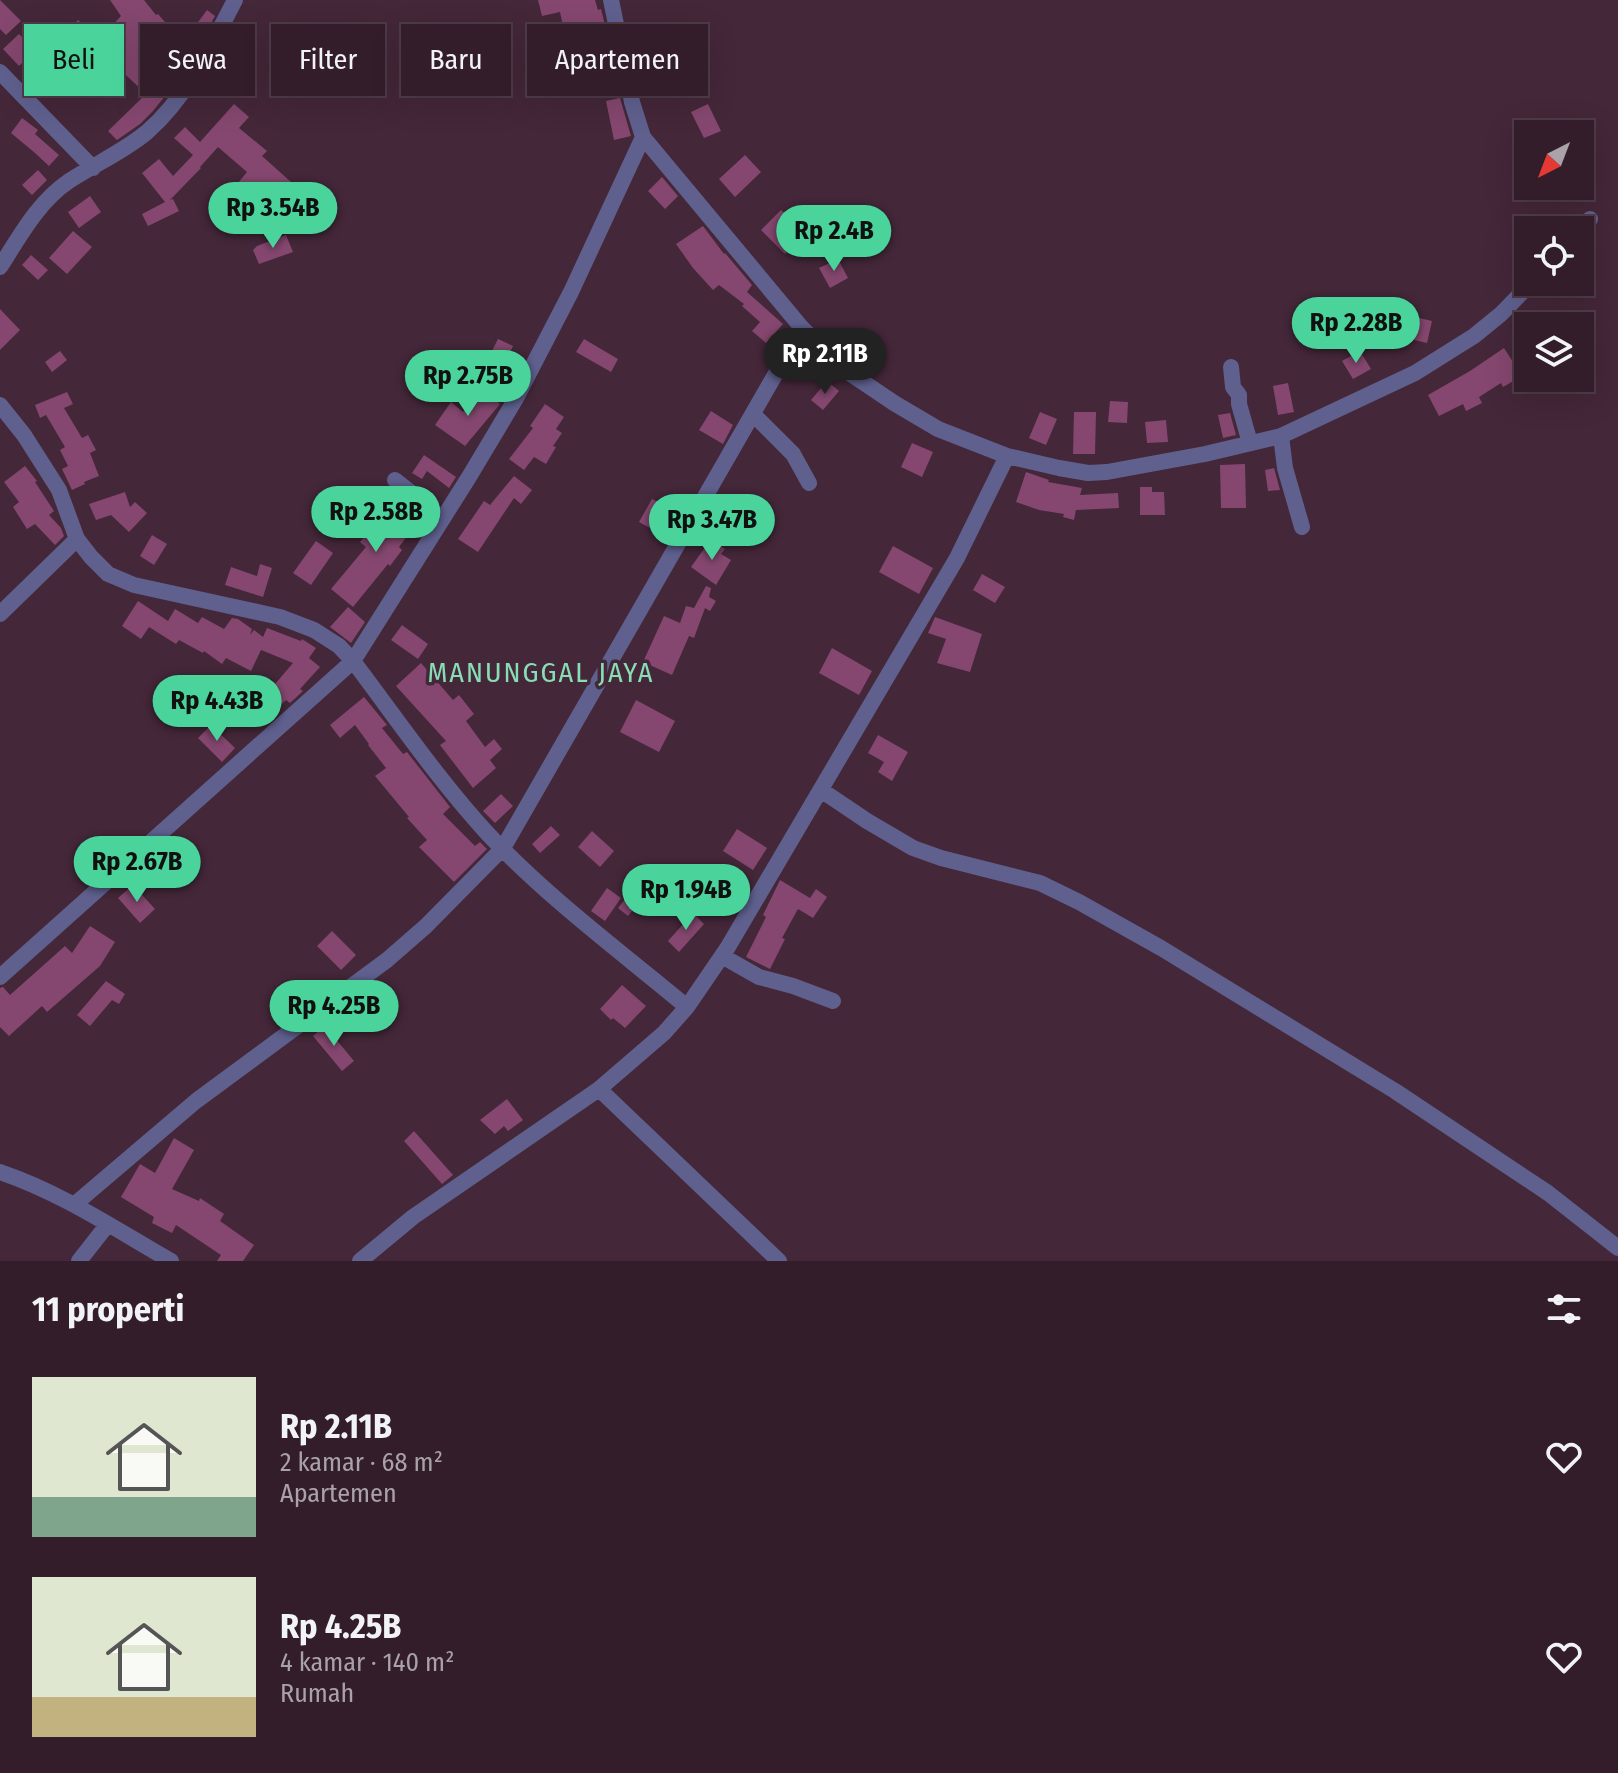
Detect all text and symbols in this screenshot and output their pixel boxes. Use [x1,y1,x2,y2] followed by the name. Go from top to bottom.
[24,24,124,96] chip: Beli
[140,24,255,96] chip: Sewa
[271,24,385,96] chip: Filter
[401,24,511,96] chip: Baru
[527,24,708,96] chip: Apartemen
[1514,120,1594,200] north arrow
[1514,120,1594,392] map controls
[190,182,356,250] pin: Rp 3.54B
[226,192,320,223] text: Rp 3.54B
[760,205,908,273] pin: Rp 2.4B
[794,215,874,246] text: Rp 2.4B
[1514,216,1594,296] button: locate
[1273,297,1439,365] pin: Rp 2.28B
[1310,307,1402,338] text: Rp 2.28B
[1514,312,1594,392] button: layers
[742,328,908,396] pin: Rp 2.11B
[782,338,868,369] text: Rp 2.11B
[385,350,551,418] pin: Rp 2.75B
[423,360,513,391] text: Rp 2.75B
[293,486,459,554] pin: Rp 2.58B
[629,494,795,562] pin: Rp 3.47B
[329,496,423,527] text: Rp 2.58B
[667,504,757,535] text: Rp 3.47B
[427,656,655,689] district label: MANUNGGAL JAYA
[134,675,300,743] pin: Rp 4.43B
[171,685,263,716] text: Rp 4.43B
[54,836,220,904] pin: Rp 2.67B
[92,846,182,877] text: Rp 2.67B
[603,864,769,932] pin: Rp 1.94B
[640,874,732,905] text: Rp 1.94B
[251,980,417,1048] pin: Rp 4.25B
[288,990,380,1021] text: Rp 4.25B
[1542,1287,1586,1331] icon: filters
[32,1289,184,1330] text: 11 properti
[280,1406,392,1447] text: Rp 2.11B
[96,1409,192,1505] icon: home
[1542,1435,1586,1479] icon: heart
[280,1447,443,1478] text: 2 kamar · 68 m²
[280,1478,397,1509] text: Apartemen
[280,1606,401,1647] text: Rp 4.25B
[96,1609,192,1705] icon: home
[1542,1635,1586,1679] icon: heart
[280,1647,454,1678] text: 4 kamar · 140 m²
[280,1678,354,1709] text: Rumah

